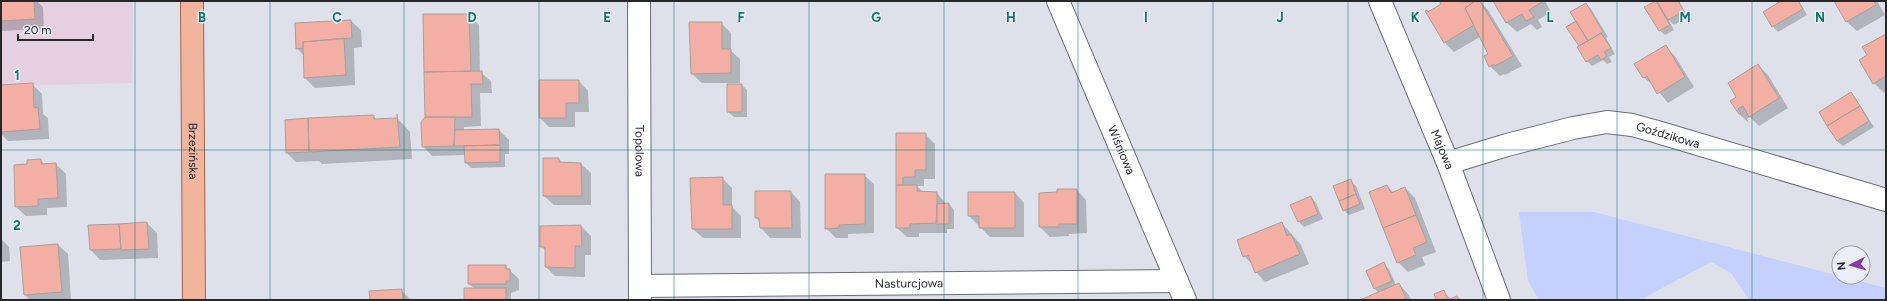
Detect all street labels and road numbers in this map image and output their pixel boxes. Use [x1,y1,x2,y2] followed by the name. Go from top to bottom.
[1635,119,1702,151] street label: Goździkowa
[186,123,200,179] street label: Brzezińska
[1105,124,1138,177] street label: Wiśniowa
[632,125,647,177] street label: Topolowa
[1428,128,1457,171] street label: Majowa
[875,276,943,291] street label: Nasturcjowa

